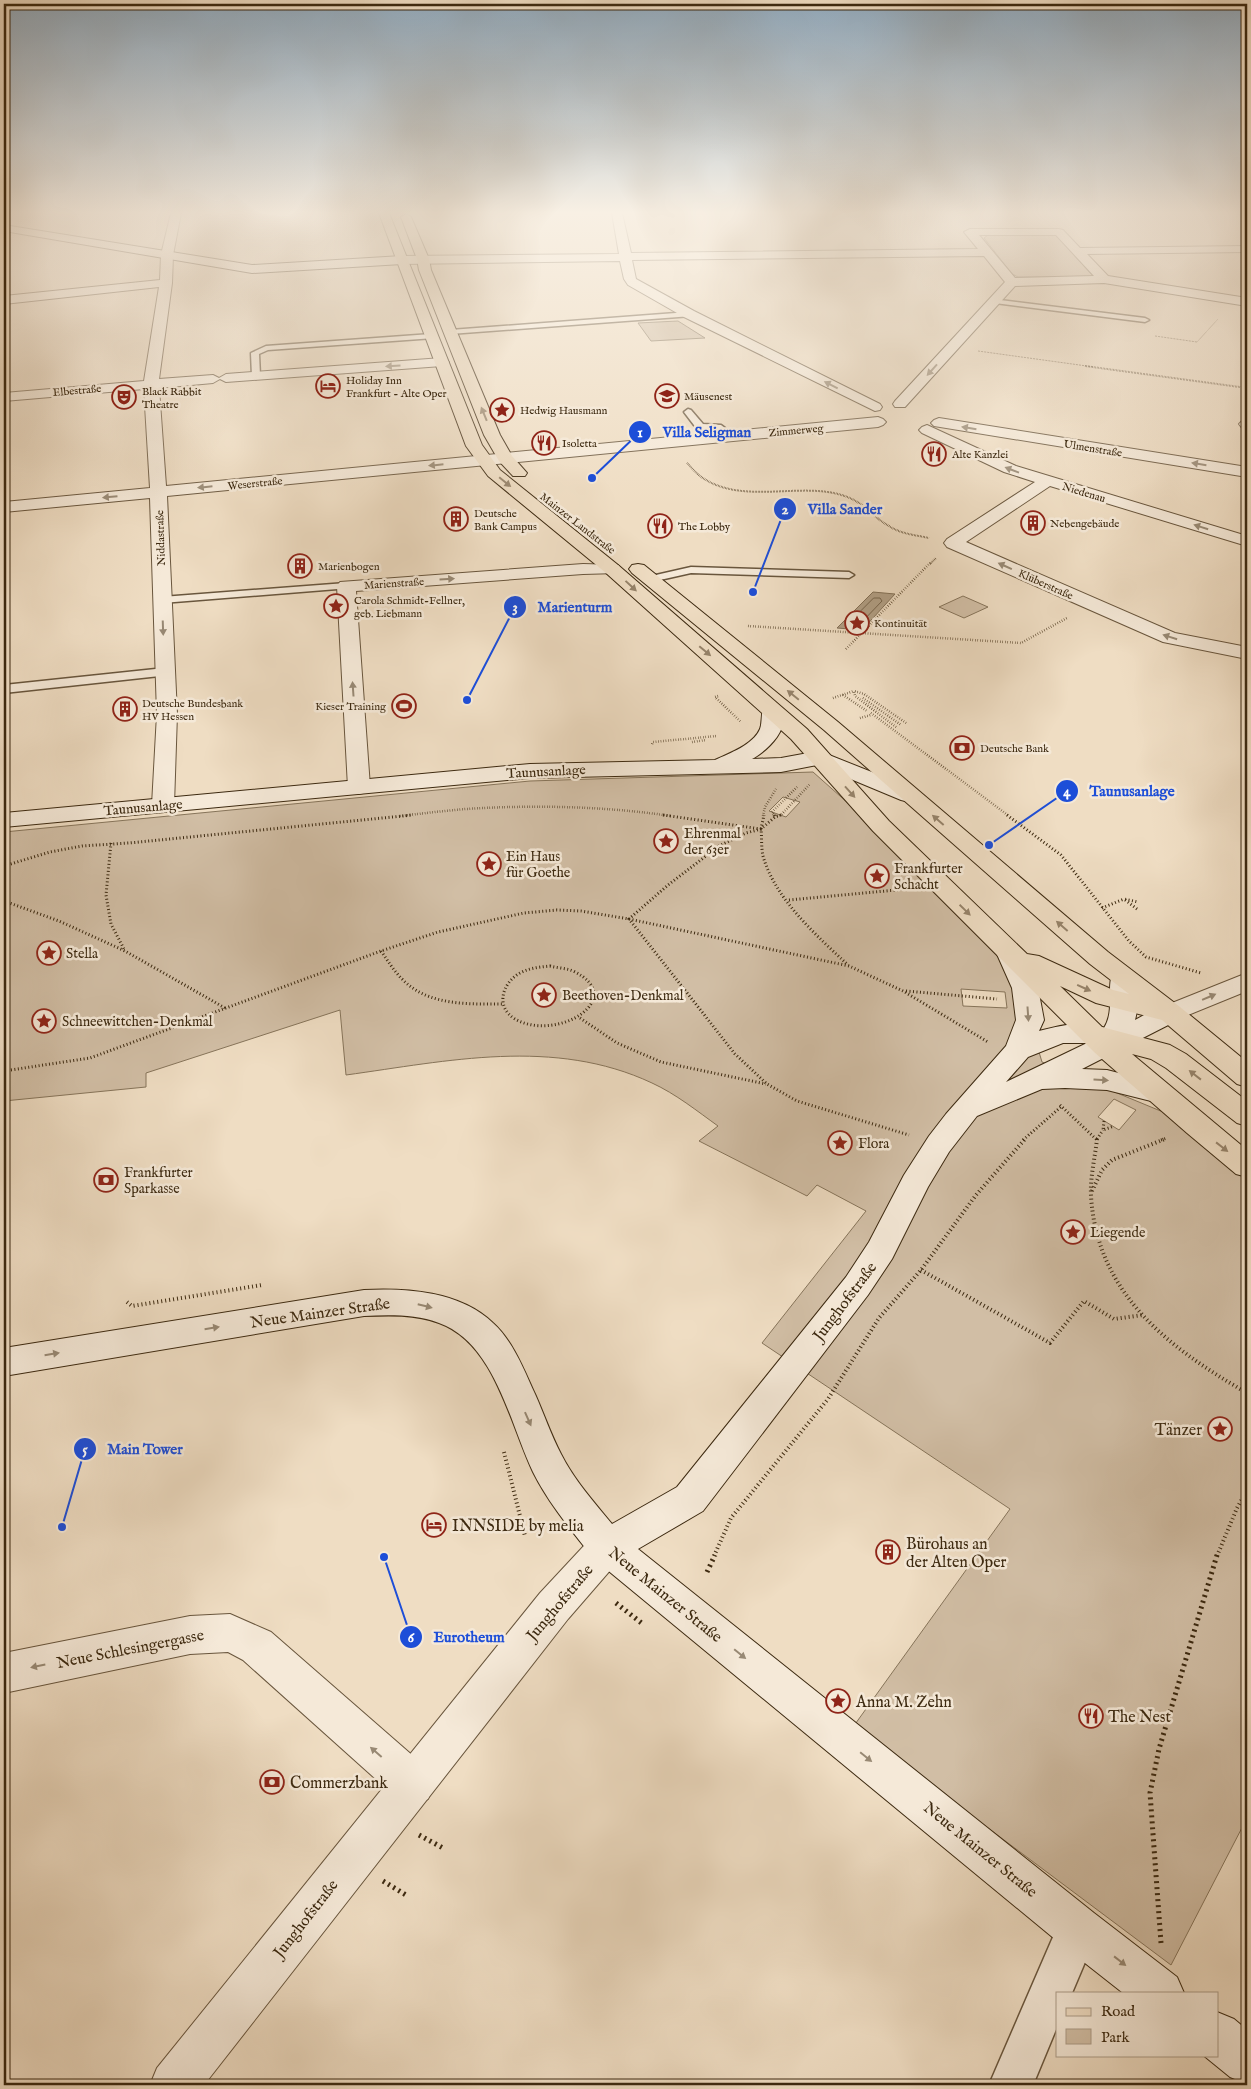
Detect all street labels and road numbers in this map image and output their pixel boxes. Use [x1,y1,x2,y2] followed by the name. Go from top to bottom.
[52,382,102,400] street label: Elbestraße
[768,422,825,440] street label: Zimmerweg
[1063,437,1123,461] street label: Ulmenstraße
[227,474,283,494] street label: Weserstraße
[1060,480,1107,506] street label: Niedenau
[537,490,618,558] street label: Mainzer Landstraße
[153,510,169,566] street label: Niddastraße
[1016,567,1075,603] street label: Klüberstraße
[364,575,425,593] street label: Marienstraße
[506,761,587,783] street label: Taunusanlage
[103,796,184,820] street label: Taunusanlage
[808,1259,882,1347] street label: Junghofstraße
[249,1294,391,1334] street label: Neue Mainzer Straße
[604,1543,726,1648] street label: Neue Mainzer Straße
[521,1561,598,1647] street label: Junghofstraße
[55,1626,206,1674] street label: Neue Schlesingergasse
[919,1798,1041,1903] street label: Neue Mainzer Straße
[269,1876,343,1964] street label: Junghofstraße

